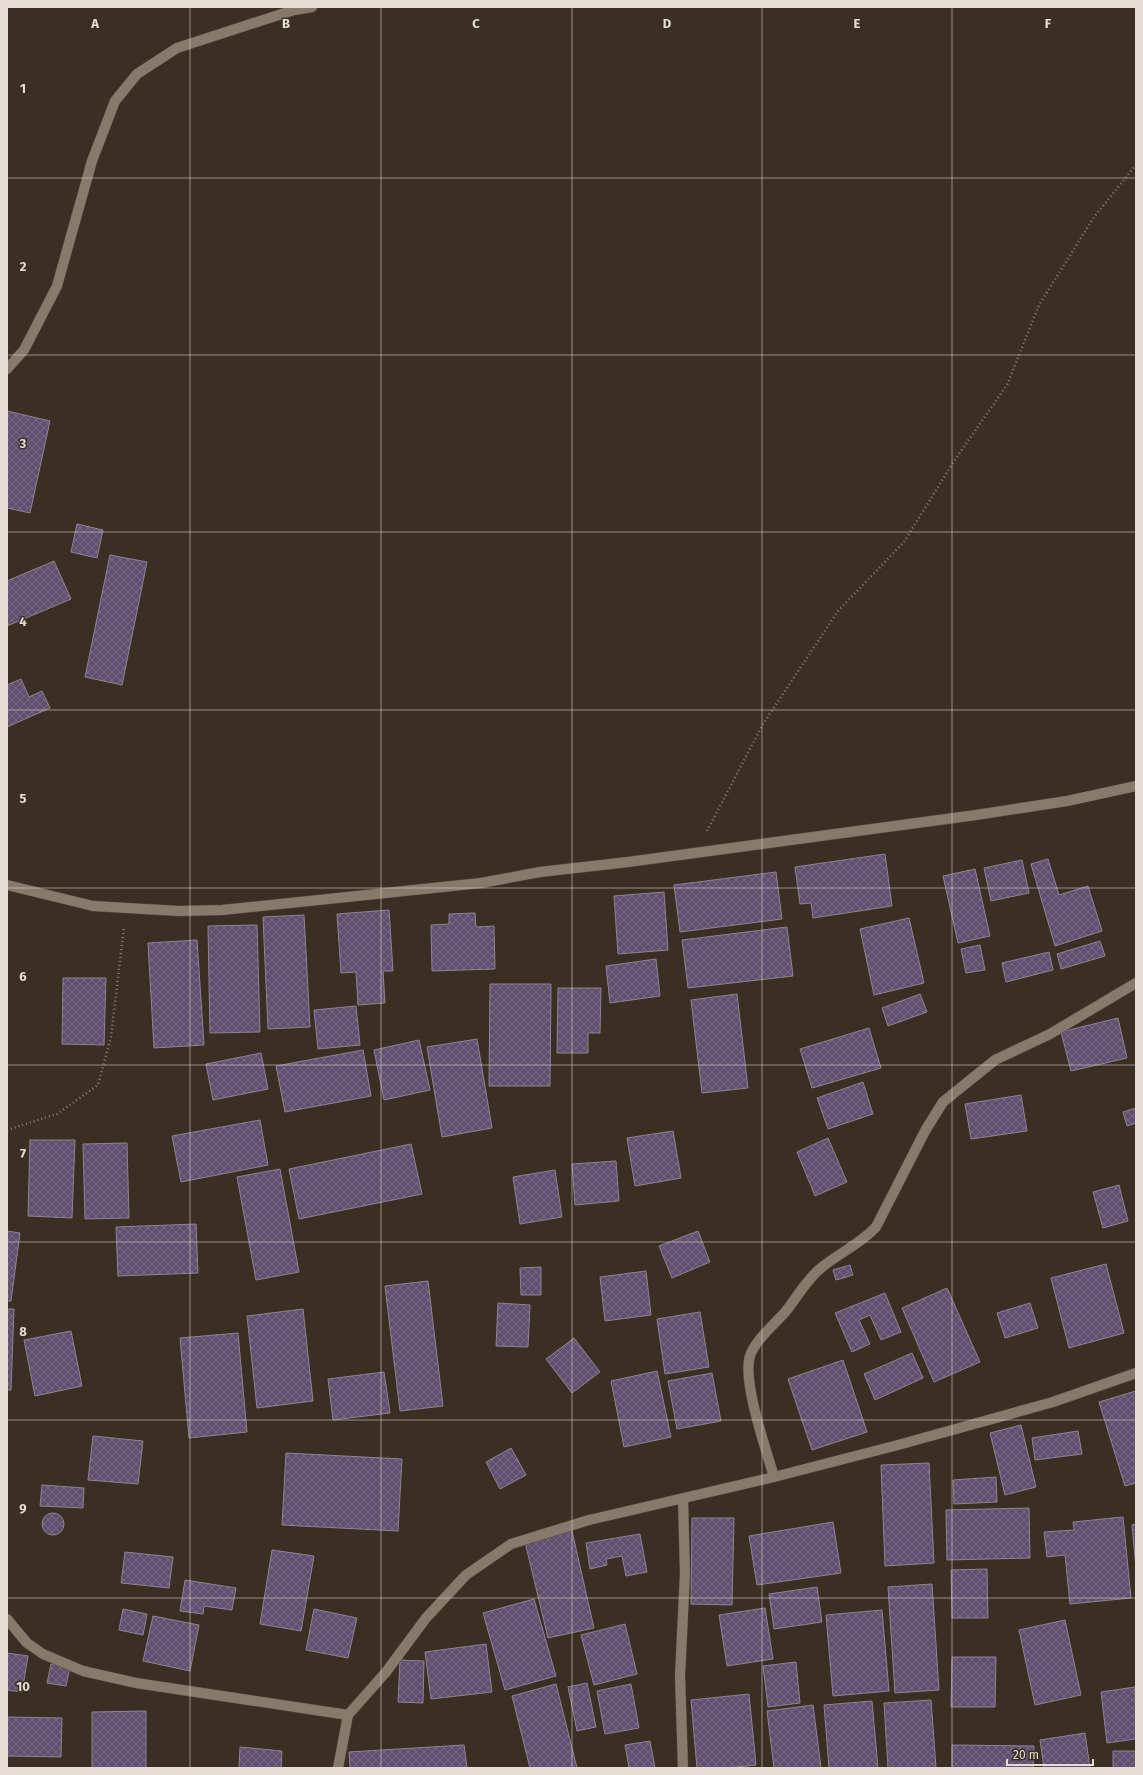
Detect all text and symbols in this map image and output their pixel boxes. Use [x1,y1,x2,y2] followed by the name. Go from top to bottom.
[90,16,99,31] text: A
[282,16,290,31] text: B
[472,16,480,31] text: C
[663,16,672,31] text: D
[854,16,861,31] text: E
[1045,16,1052,31] text: F
[20,81,26,96] text: 1
[20,259,27,274] text: 2
[19,436,27,451] text: 3
[19,614,27,629] text: 4
[20,791,27,806] text: 5
[19,969,27,984] text: 6
[20,1146,26,1161] text: 7
[19,1324,27,1339] text: 8
[19,1501,27,1516] text: 9
[16,1679,30,1694] text: 10
[1007,1741,1093,1767] scale bar
[1013,1748,1039,1762] text: 20 m

